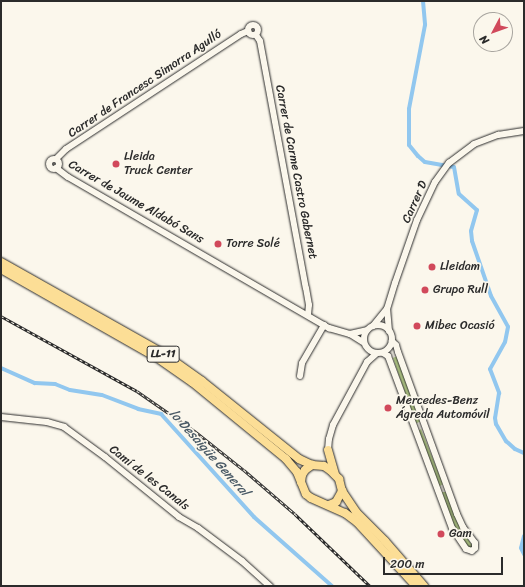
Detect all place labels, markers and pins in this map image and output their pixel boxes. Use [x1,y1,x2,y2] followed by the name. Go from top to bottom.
[124,150,193,178] place label: Lleida Truck Center
[111,159,121,169] marker: Lleida Truck Center
[226,237,280,251] place label: Torre Solé
[213,239,223,249] marker: Torre Solé
[440,260,480,274] place label: Lleidam
[427,262,437,272] marker: Lleidam
[433,283,488,297] place label: Grupo Rull
[420,285,430,295] marker: Grupo Rull
[425,319,495,333] place label: Mibec Ocasió
[412,321,422,331] marker: Mibec Ocasió
[396,394,490,422] place label: Mercedes-Benz Ágreda Automóvil
[383,403,393,413] marker: Mercedes-Benz Ágreda Automóvil
[449,527,472,541] place label: Gam
[436,529,446,539] marker: Gam

